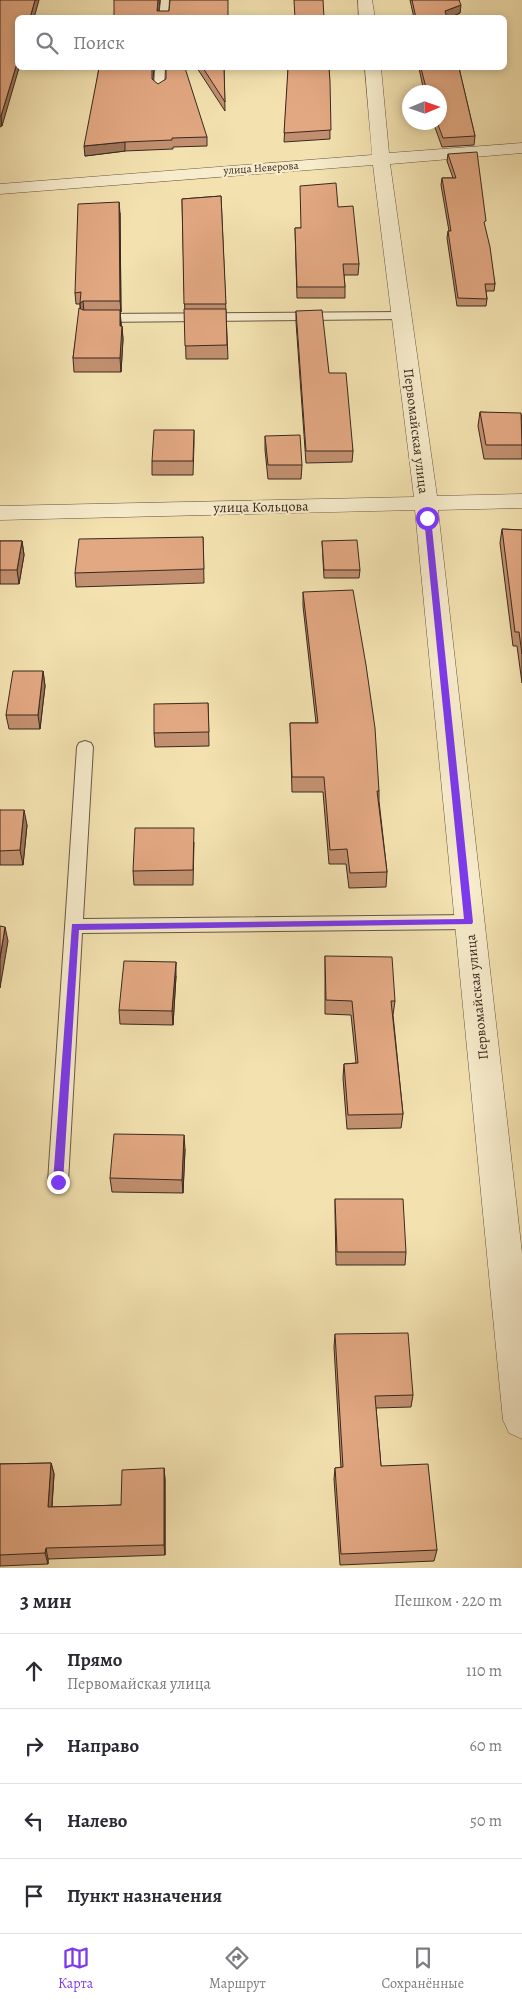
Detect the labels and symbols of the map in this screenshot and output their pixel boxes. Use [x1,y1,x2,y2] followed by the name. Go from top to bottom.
[402,85,447,130] north arrow
[222,158,300,178] street label: улица Неверова
[399,367,433,495] street label: Первомайская улица
[212,497,309,517] street label: улица Кольцова
[416,507,439,530] route start
[461,933,493,1061] street label: Первомайская улица
[47,1171,70,1194] route end

